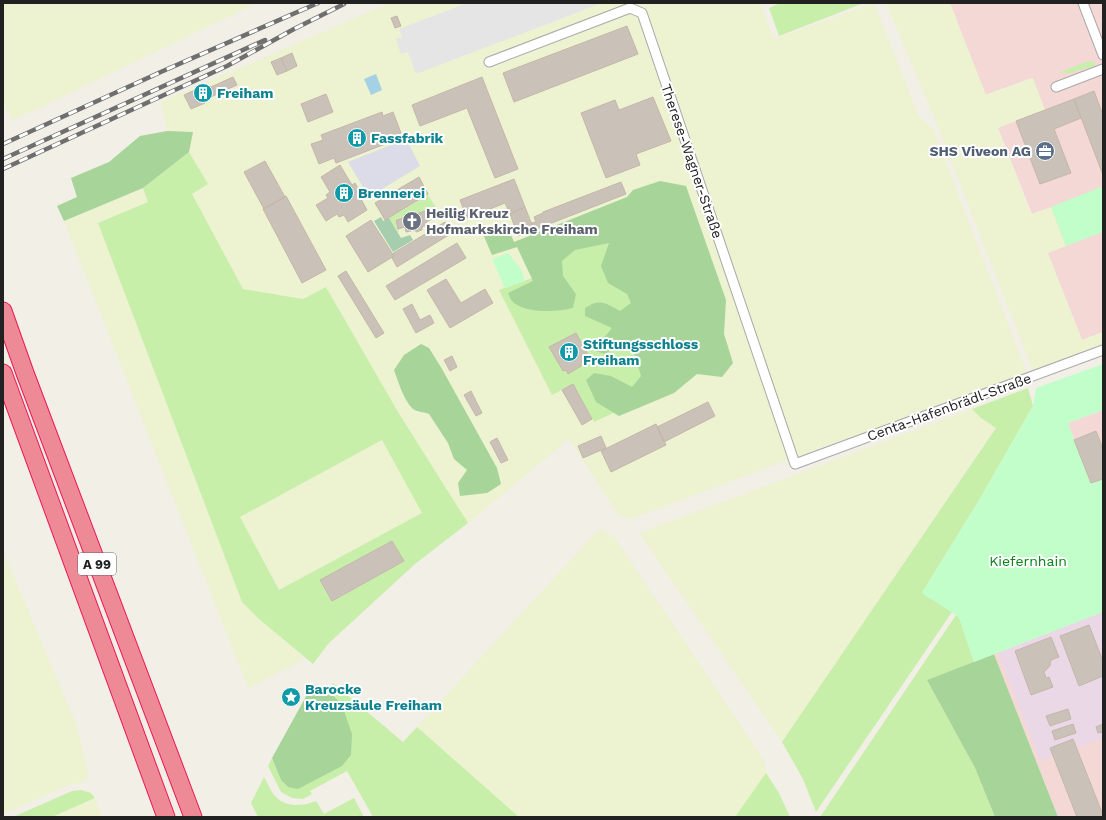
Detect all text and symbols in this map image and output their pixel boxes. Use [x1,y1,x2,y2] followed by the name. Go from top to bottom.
[192,82,214,104] building icon: Freiham
[658,82,726,240] street label: Therese-Wagner-Straße
[217,85,273,101] place label: Freiham
[346,127,368,149] building icon: Fassfabrik
[371,130,444,146] place label: Fassfabrik
[1034,140,1056,162] office icon: SHS Viveon AG
[929,143,1031,159] place label: SHS Viveon AG
[333,182,355,204] building icon: Brennerei
[358,185,425,201] place label: Brennerei
[426,205,598,237] place label: Heilig Kreuz Hofmarkskirche Freiham
[401,210,423,232] church icon: Heilig Kreuz Hofmarkskirche Freiham
[583,336,699,368] place label: Stiftungsschloss Freiham
[558,341,580,363] building icon: Stiftungsschloss Freiham
[865,370,1033,444] street label: Centa-Hafenbrädl-Straße
[78,553,116,575] road number: A 99
[989,553,1067,569] park label: Kiefernhain
[305,681,442,713] place label: Barocke Kreuzsäule Freiham
[280,686,302,708] place icon: Barocke Kreuzsäule Freiham

